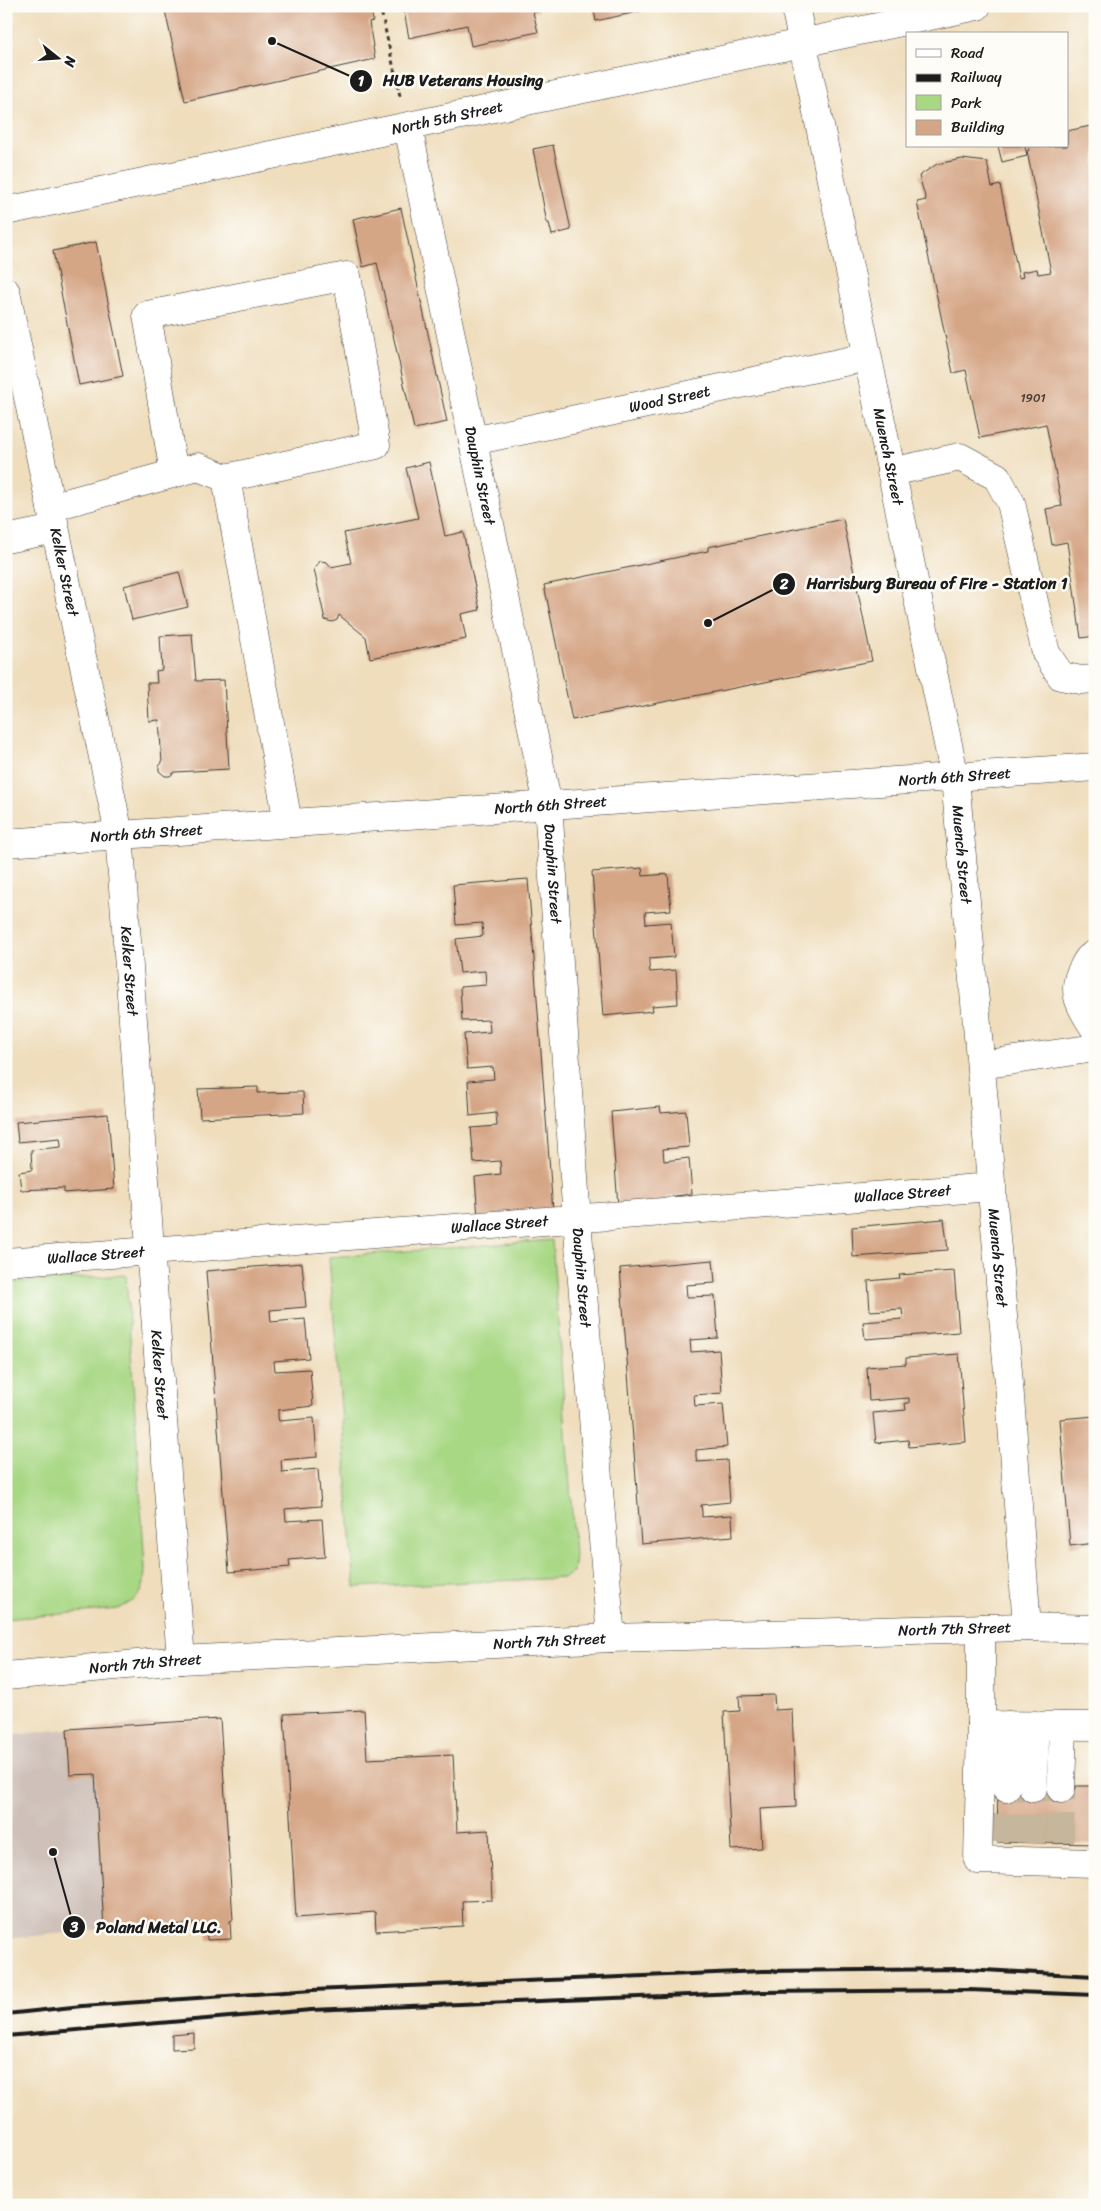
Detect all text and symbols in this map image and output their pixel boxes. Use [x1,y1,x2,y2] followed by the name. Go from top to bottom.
[32,32,82,82] north arrow
[906,32,1068,148] legend
[951,40,984,66] text: Road
[56,52,84,70] text: N
[951,64,1002,90] text: Railway
[348,65,553,96] callout: HUB Veterans Housing
[382,66,544,95] text: HUB Veterans Housing
[358,68,365,94] text: 1
[951,90,982,116] text: Park
[389,93,506,142] street label: North 5th Street
[951,114,1005,140] text: Building
[627,378,713,420] street label: Wood Street
[1020,387,1046,409] house number: 1901
[866,405,911,508] street label: Muench Street
[457,424,503,528] street label: Dauphin Street
[42,525,86,620] street label: Kelker Street
[772,568,1078,599] callout: Harrisburg Bureau of Fire - Station 1
[805,569,1068,598] text: Harrisburg Bureau of Fire - Station 1
[779,571,789,597] text: 2
[897,760,1012,794] street label: North 6th Street
[493,788,608,822] street label: North 6th Street
[944,804,979,906] street label: Muench Street
[89,816,204,850] street label: North 6th Street
[536,823,569,925] street label: Dauphin Street
[113,925,146,1018] street label: Kelker Street
[853,1177,953,1210] street label: Wallace Street
[980,1207,1015,1309] street label: Muench Street
[450,1208,550,1241] street label: Wallace Street
[565,1227,599,1329] street label: Dauphin Street
[46,1238,146,1272] street label: Wallace Street
[143,1329,176,1422] street label: Kelker Street
[898,1614,1012,1643] street label: North 7th Street
[493,1625,607,1657] street label: North 7th Street
[88,1646,203,1681] street label: North 7th Street
[61,1911,232,1942] callout: Poland Metal LLC.
[96,1913,222,1942] text: Poland Metal LLC.
[69,1914,79,1940] text: 3

